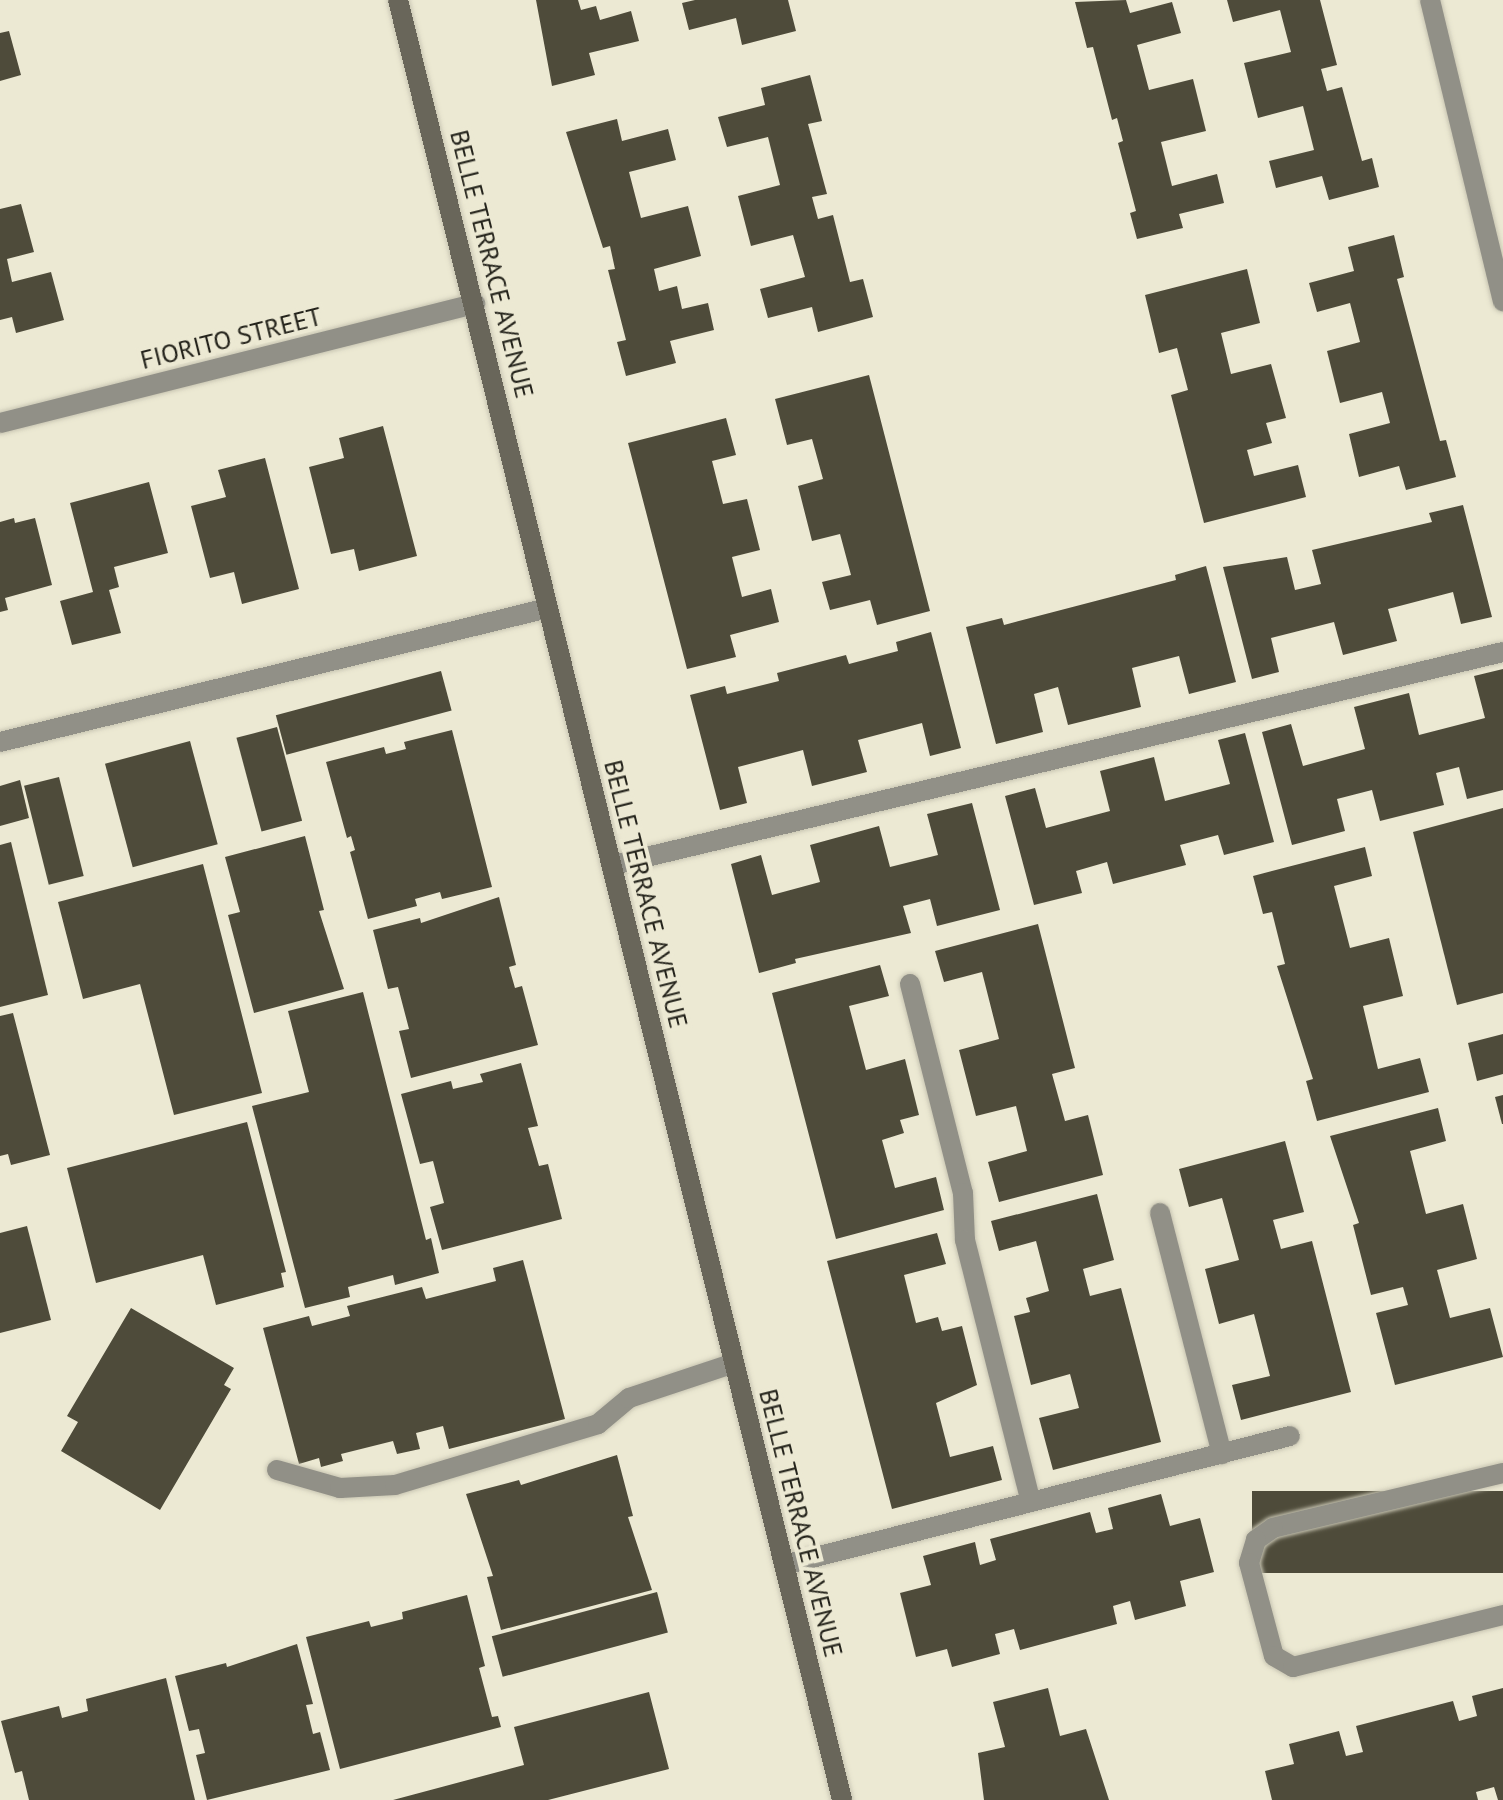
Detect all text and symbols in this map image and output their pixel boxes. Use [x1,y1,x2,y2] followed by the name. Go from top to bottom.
[443,126,541,402] street label: BELLE TERRACE AVENUE
[137,300,325,376] street label: FIORITO STREET
[597,756,695,1032] street label: BELLE TERRACE AVENUE
[752,1385,850,1661] street label: BELLE TERRACE AVENUE

